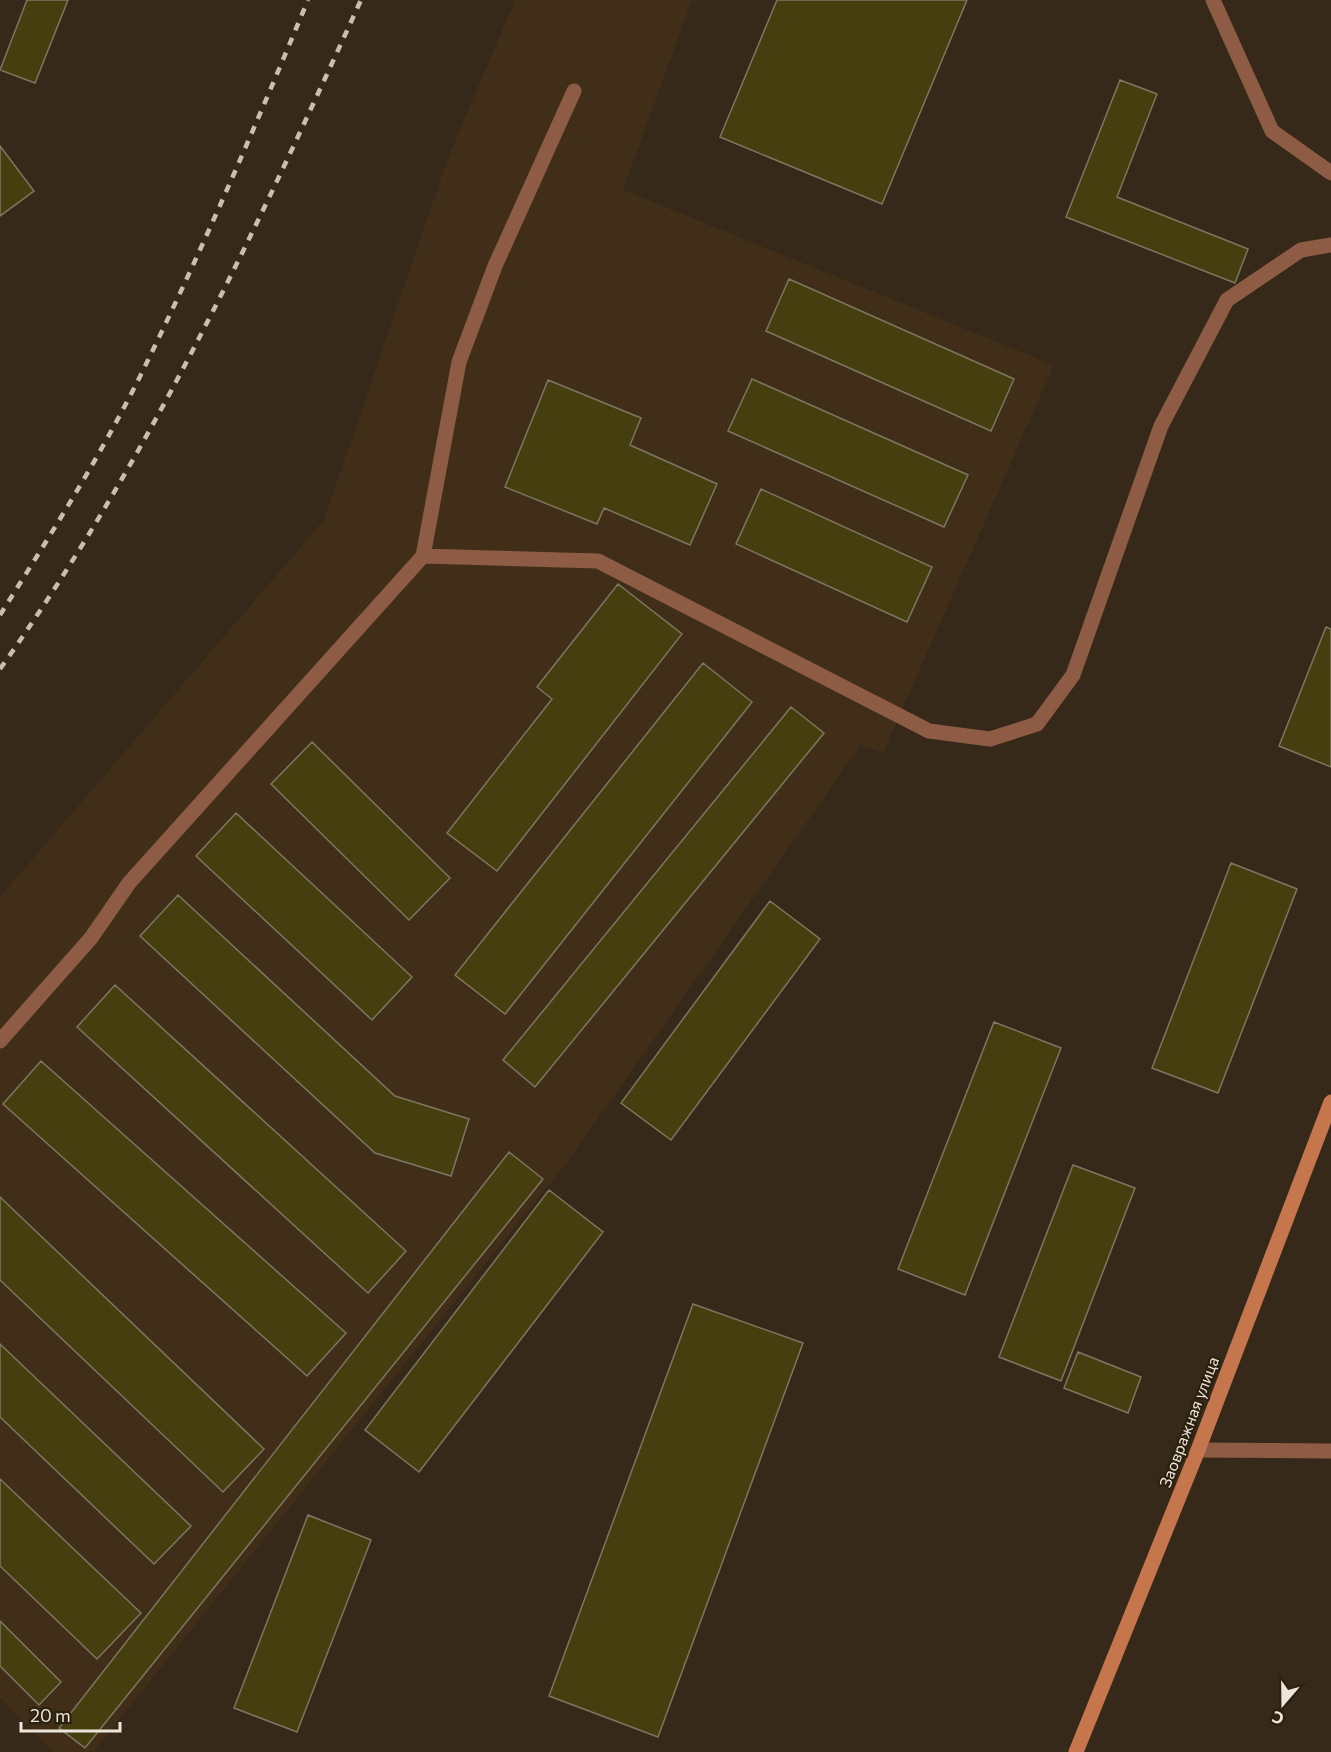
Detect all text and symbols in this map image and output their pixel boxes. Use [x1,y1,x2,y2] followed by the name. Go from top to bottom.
[1155,1354,1222,1490] street label: Заовражная улица
[1253,1674,1313,1734] north arrow
[21,1695,120,1733] scale bar
[30,1704,71,1726] text: 20 m
[1269,1708,1286,1729] text: С

